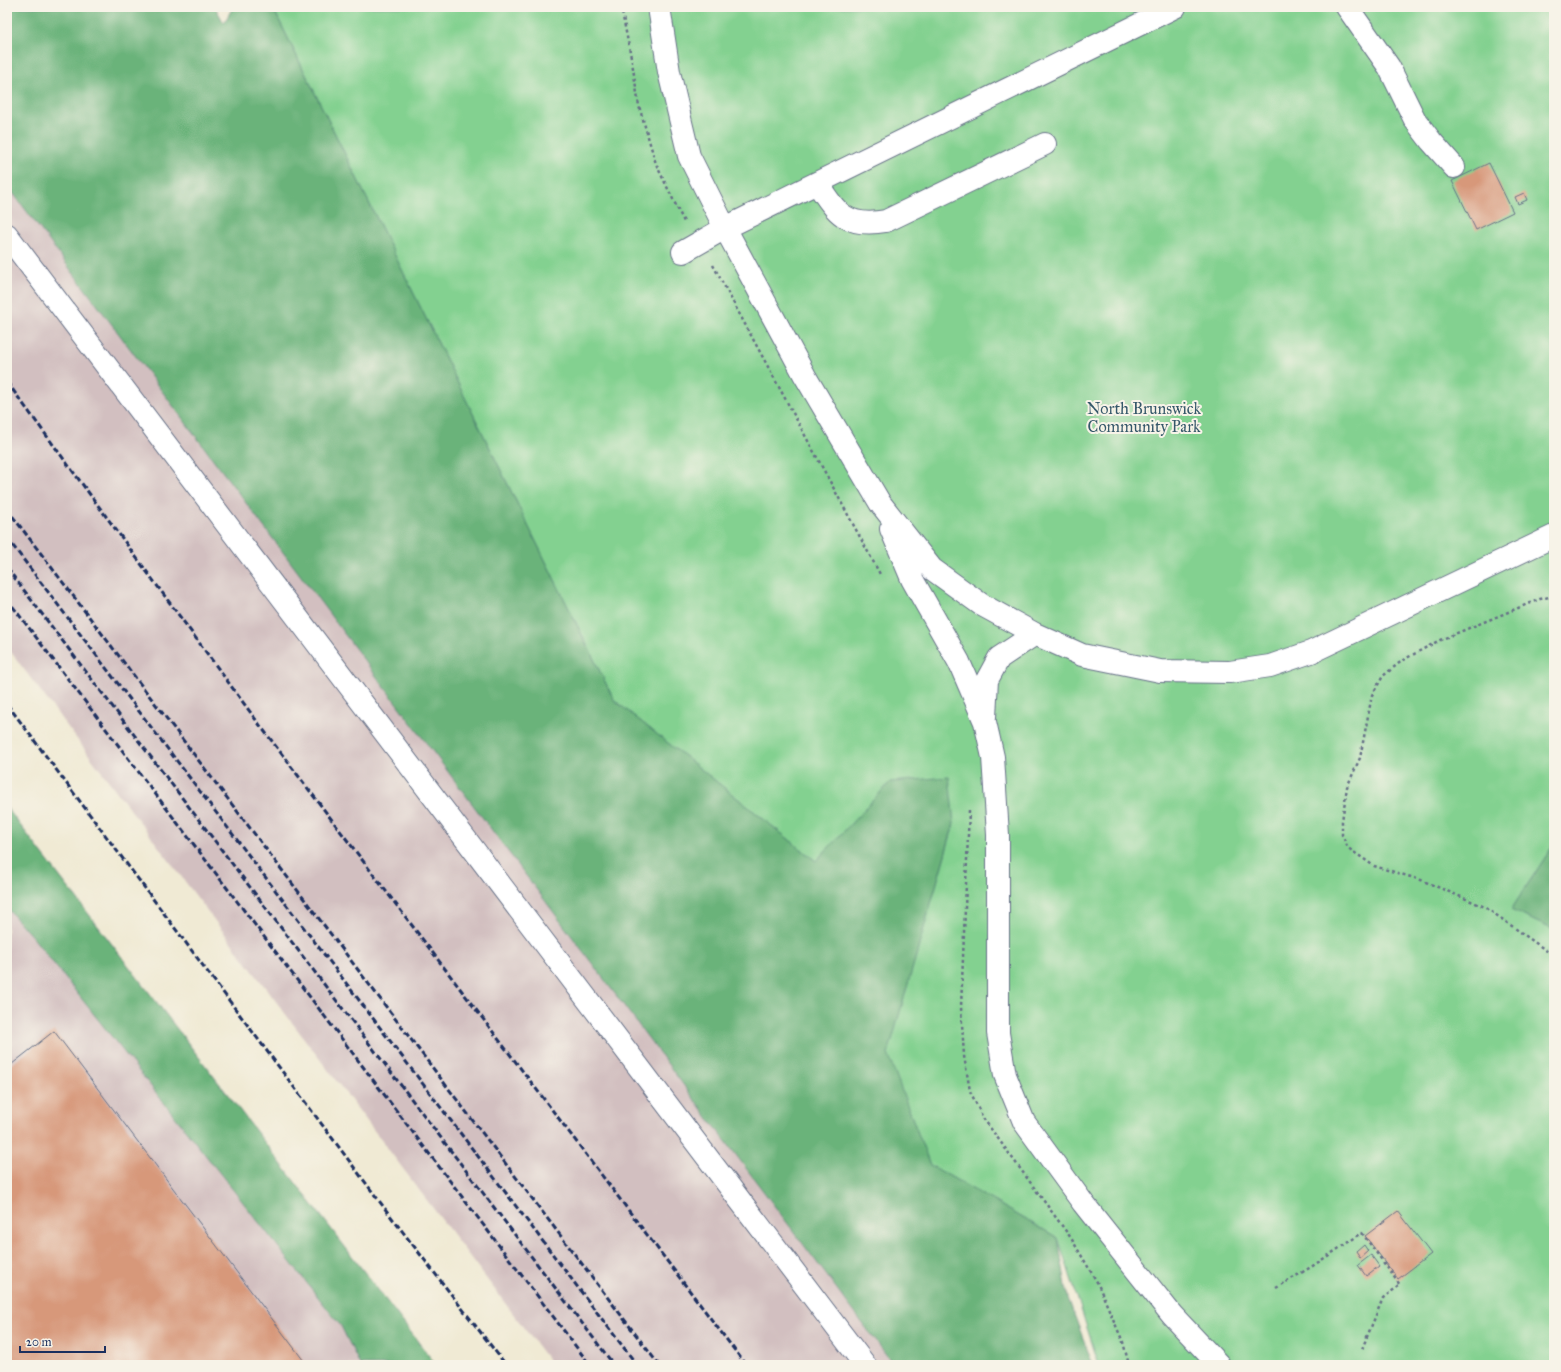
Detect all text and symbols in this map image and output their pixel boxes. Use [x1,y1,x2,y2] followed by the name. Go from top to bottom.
[1087,399,1202,436] park label: North Brunswick Community Park
[20,1328,105,1354] scale bar
[26,1335,52,1349] text: 20 m

